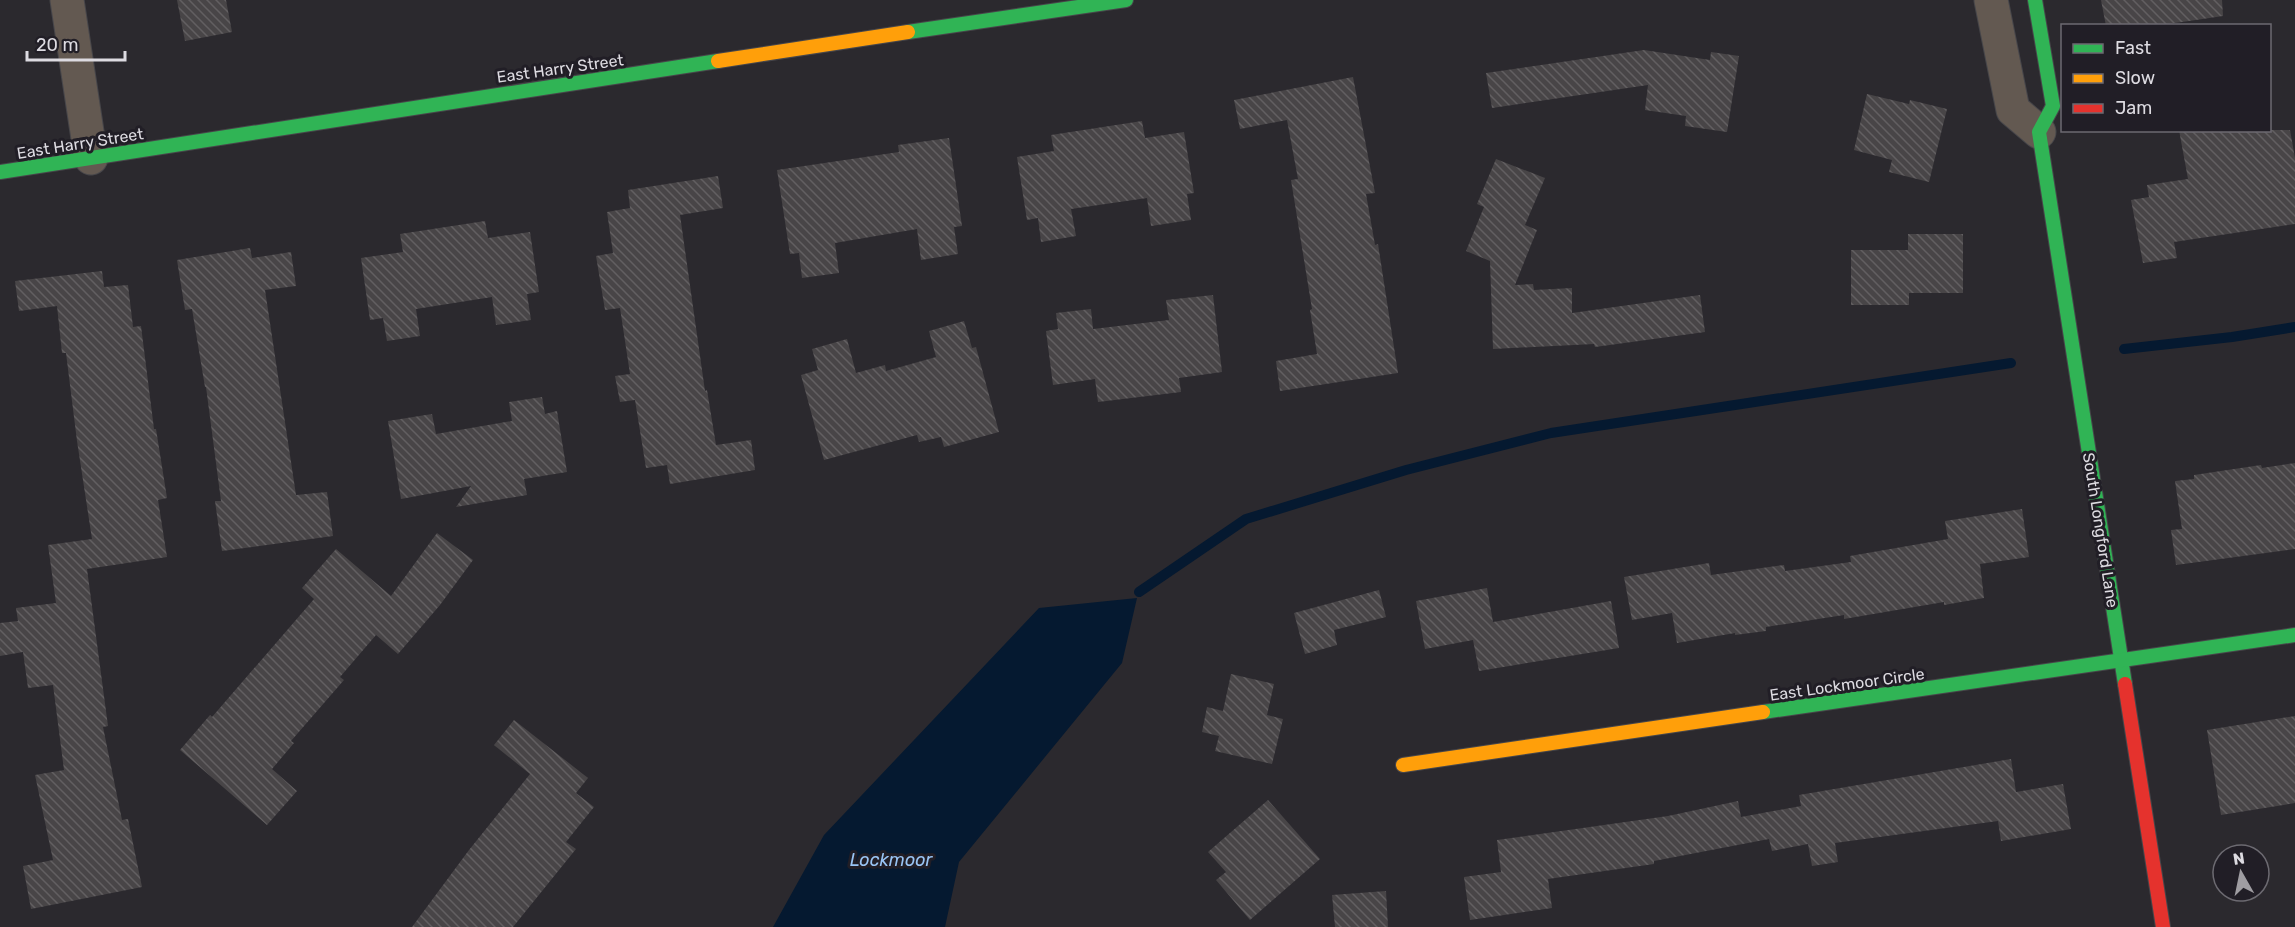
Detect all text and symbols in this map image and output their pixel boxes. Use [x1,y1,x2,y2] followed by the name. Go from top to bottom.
[27,24,124,62] scale bar
[2061,24,2271,132] legend
[36,34,78,56] text: 20 m
[2115,37,2151,59] text: Fast
[495,50,625,87] street label: East Harry Street
[2115,67,2155,89] text: Slow
[2115,97,2152,119] text: Jam
[15,124,145,163] street label: East Harry Street
[2079,451,2122,609] street label: South Longford Lane
[1768,664,1926,705] street label: East Lockmoor Circle
[2211,843,2271,903] north arrow
[2232,848,2246,869] text: N
[850,849,933,871] water label: Lockmoor

